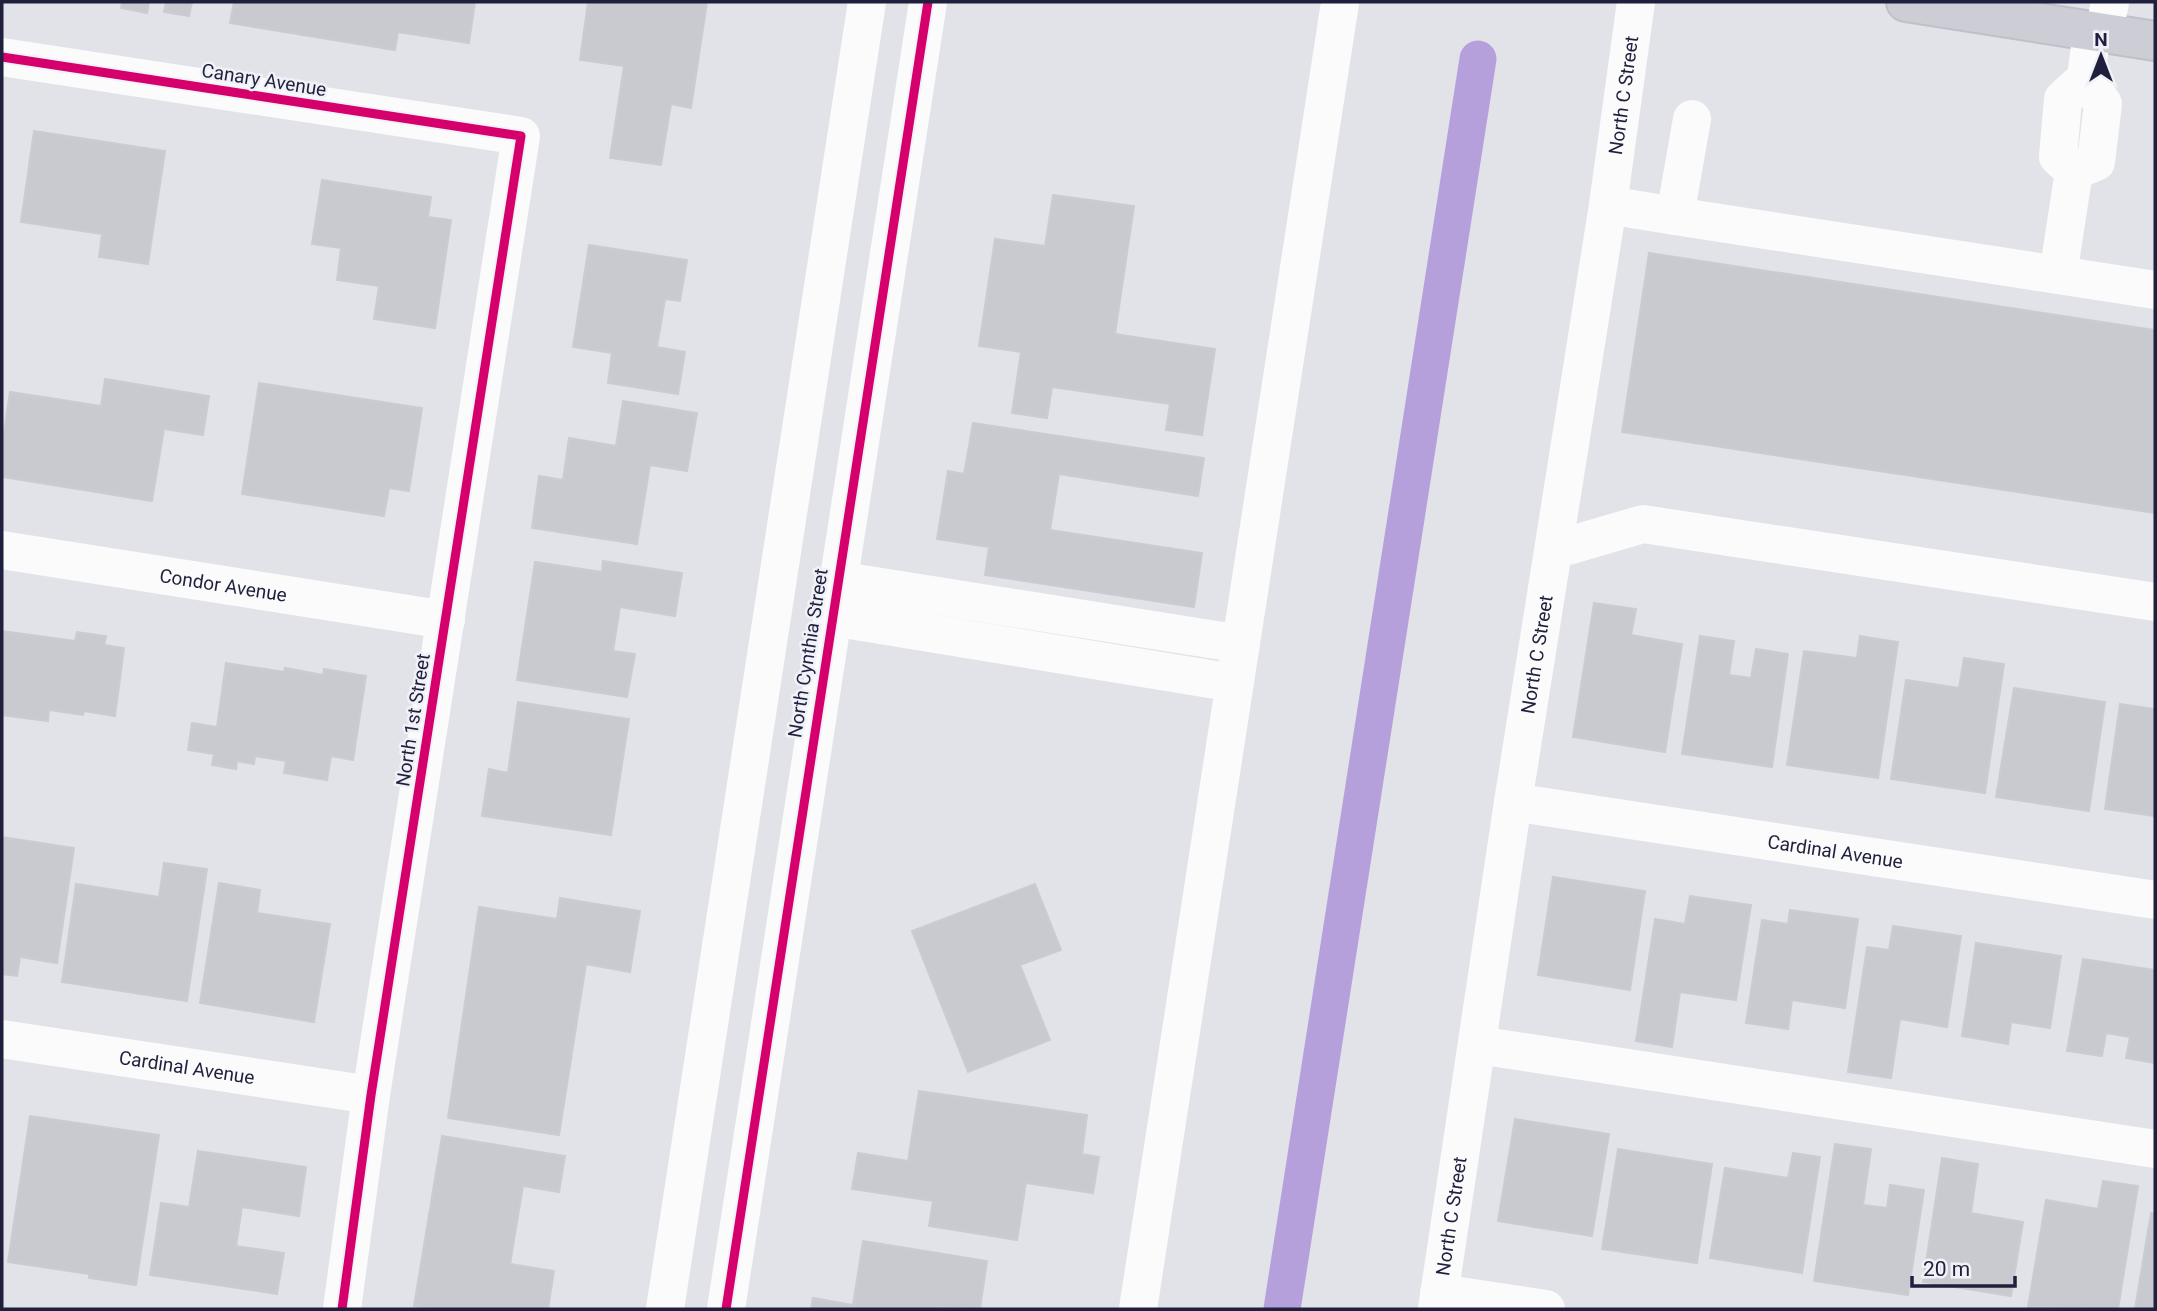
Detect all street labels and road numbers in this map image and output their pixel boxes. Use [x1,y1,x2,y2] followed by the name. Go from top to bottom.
[1604,34,1643,156] street label: North C Street
[200,59,328,101] street label: Canary Avenue
[158,564,289,606] street label: Condor Avenue
[783,567,833,739] street label: North Cynthia Street
[1516,593,1557,716] street label: North C Street
[391,652,435,788] street label: North 1st Street
[1766,830,1905,873] street label: Cardinal Avenue
[118,1045,256,1089] street label: Cardinal Avenue
[1431,1155,1471,1277] street label: North C Street

